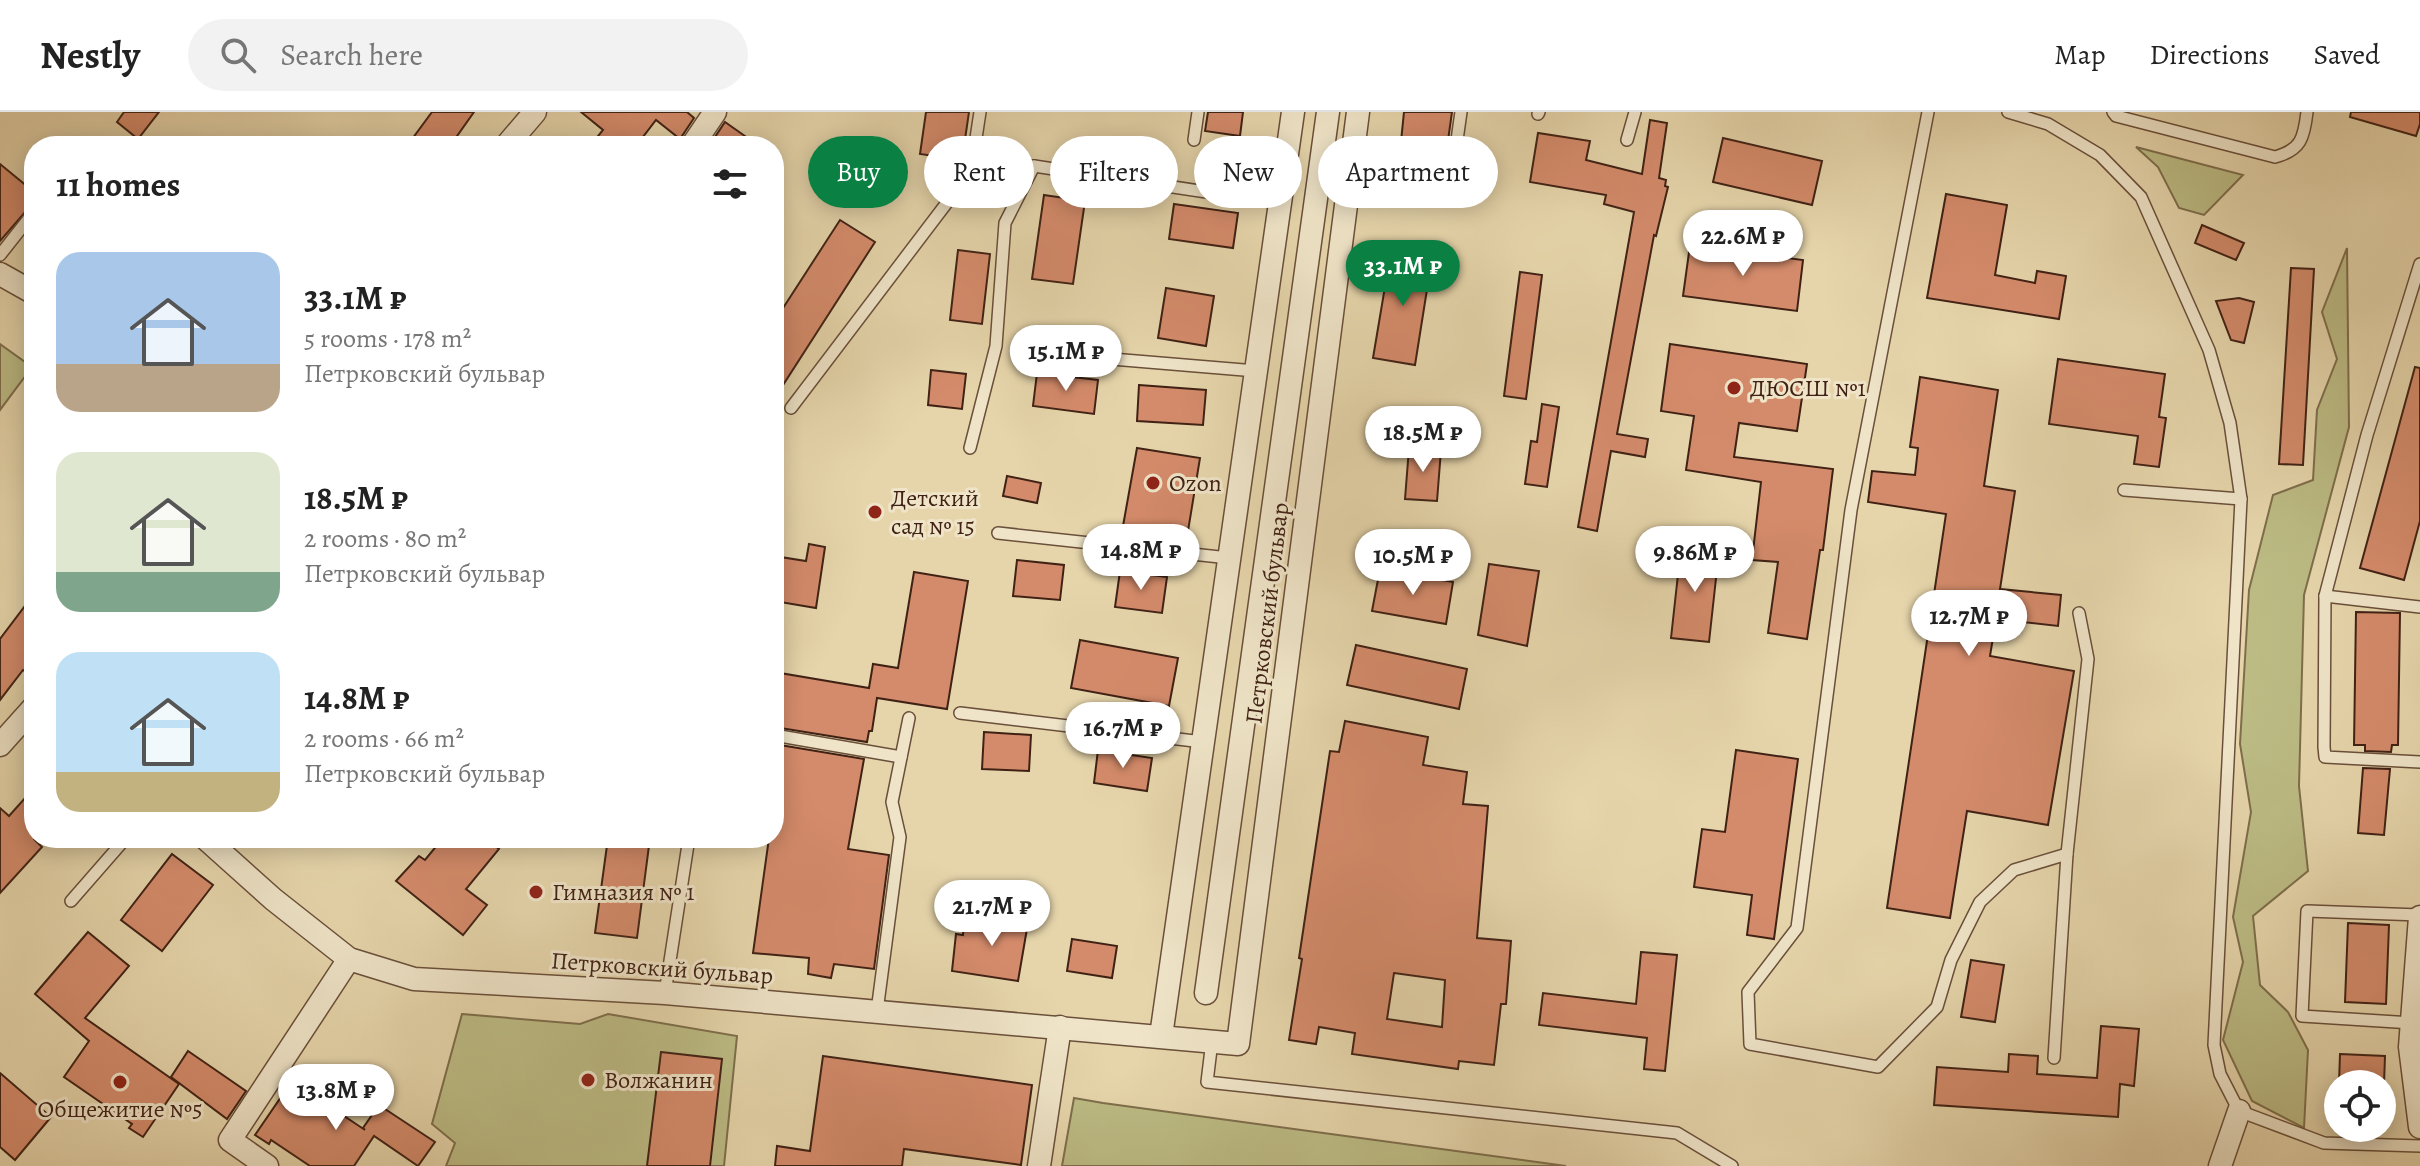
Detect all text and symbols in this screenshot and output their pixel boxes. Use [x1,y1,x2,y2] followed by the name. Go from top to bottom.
[188,19,748,91] search box
[40,29,140,81] text: Nestly
[216,33,260,77] icon: search
[280,35,423,75] text: Search here
[2054,36,2105,74] text: Map
[2149,36,2270,74] text: Directions
[2314,36,2380,74] text: Saved
[808,136,908,208] chip: Buy
[924,136,1034,208] chip: Rent
[1050,136,1178,208] chip: Filters
[1194,136,1302,208] chip: New
[1318,136,1498,208] chip: Apartment
[56,161,180,208] text: 11 homes
[708,162,752,206] icon: filters
[1669,210,1817,278] pin: 22.6M ₽
[1701,218,1785,253] text: 22.6M ₽
[1329,240,1477,308] pin: 33.1M ₽
[1364,248,1442,283] text: 33.1M ₽
[304,274,407,321] text: 33.1M ₽
[120,284,216,380] icon: home
[304,321,471,356] text: 5 rooms · 178 m²
[992,325,1140,393] pin: 15.1M ₽
[1028,333,1104,368] text: 15.1M ₽
[304,356,545,391] text: Петрковский бульвар
[1750,372,1866,404] place label: ДЮСШ №1
[1725,379,1743,397] marker: ДЮСШ №1
[1349,406,1497,474] pin: 18.5M ₽
[1383,414,1463,449] text: 18.5M ₽
[1169,467,1222,499] place label: Ozon
[304,474,408,521] text: 18.5M ₽
[1144,474,1162,492] marker: Ozon
[891,482,979,542] place label: Детский сад № 15
[120,484,216,580] icon: home
[1238,501,1296,725] street label: Петрковский бульвар
[866,503,884,521] marker: Детский сад № 15
[304,521,466,556] text: 2 rooms · 80 m²
[1067,524,1215,592] pin: 14.8M ₽
[1621,526,1769,594] pin: 9.86M ₽
[1339,529,1487,597] pin: 10.5M ₽
[1101,532,1181,567] text: 14.8M ₽
[1653,534,1737,569] text: 9.86M ₽
[1373,537,1453,572] text: 10.5M ₽
[304,556,545,591] text: Петрковский бульвар
[1895,590,2043,658] pin: 12.7M ₽
[1929,598,2009,633] text: 12.7M ₽
[304,674,410,721] text: 14.8M ₽
[120,684,216,780] icon: home
[1049,702,1197,770] pin: 16.7M ₽
[1083,710,1163,745] text: 16.7M ₽
[304,721,464,756] text: 2 rooms · 66 m²
[304,756,545,791] text: Петрковский бульвар
[552,876,695,908] place label: Гимназия № 1
[918,880,1066,948] pin: 21.7M ₽
[527,883,545,901] marker: Гимназия № 1
[952,888,1032,923] text: 21.7M ₽
[550,944,774,992] street label: Петрковский бульвар
[262,1064,410,1132] pin: 13.8M ₽
[604,1064,713,1096] place label: Волжанин
[2324,1070,2396,1142] map controls
[2324,1070,2396,1142] button: locate
[579,1071,597,1089] marker: Волжанин
[296,1072,376,1107] text: 13.8M ₽
[111,1073,129,1091] marker: Общежитие №5
[37,1093,203,1125] place label: Общежитие №5

